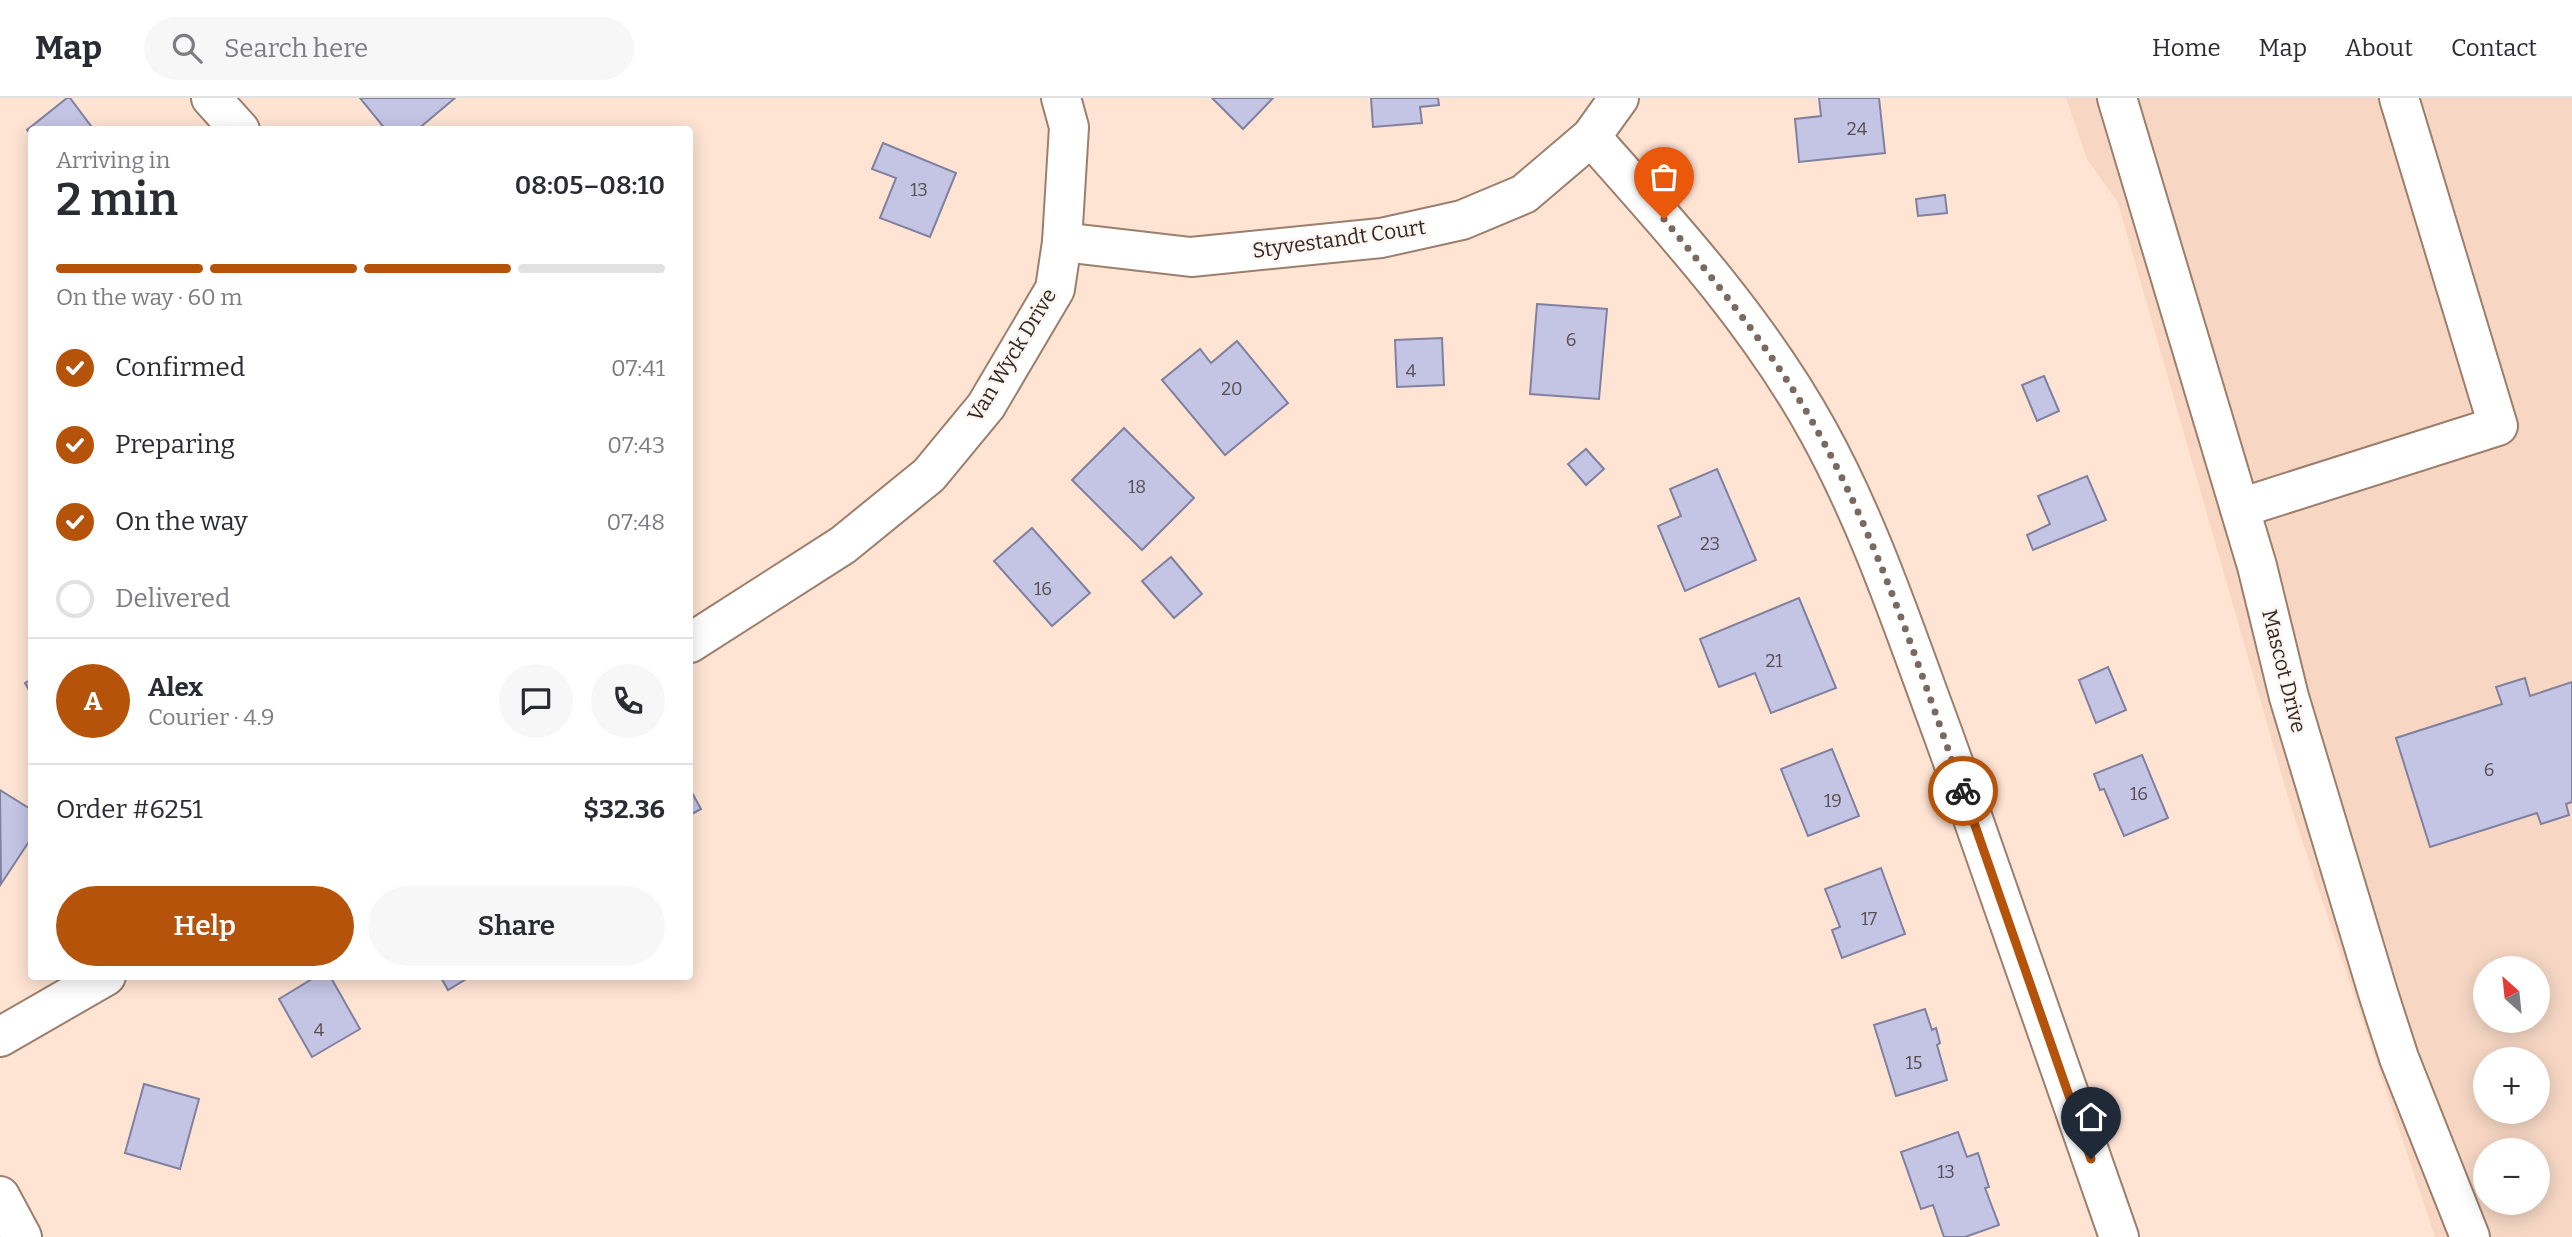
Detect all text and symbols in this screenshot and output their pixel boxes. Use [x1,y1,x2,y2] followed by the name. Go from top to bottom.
[144,17,634,80] search box
[35,28,102,68] text: Map
[168,29,206,67] icon: search
[224,33,368,64] text: Search here
[2152,34,2221,62] text: Home
[2259,34,2307,62] text: Map
[2345,34,2413,62] text: About
[2451,34,2537,62] text: Contact
[1847,118,1868,140] house number: 24
[56,146,170,174] text: Arriving in
[1634,147,1694,219] pin
[1645,158,1683,196] icon: bag
[515,170,665,201] text: 08:05–08:10
[56,172,178,227] text: 2 min
[910,179,928,201] house number: 13
[1251,214,1428,264] street label: Styvestandt Court
[56,283,242,311] text: On the way · 60 m
[962,284,1062,426] street label: Van Wyck Drive
[1566,329,1576,351] house number: 6
[56,349,94,387] icon: check
[115,352,245,383] text: Confirmed
[611,354,665,382] text: 07:41
[1406,360,1417,382] house number: 4
[1221,378,1243,400] house number: 20
[56,426,94,464] icon: check
[115,429,235,460] text: Preparing
[607,431,665,459] text: 07:43
[1128,476,1146,498] house number: 18
[56,503,94,541] icon: check
[115,506,248,537] text: On the way
[607,508,665,536] text: 07:48
[1700,533,1720,555] house number: 23
[1034,578,1052,600] house number: 16
[115,583,230,614] text: Delivered
[2256,607,2312,735] street label: Mascot Drive
[1765,650,1783,672] house number: 21
[499,664,573,738] button: chat
[591,664,665,738] button: phone
[148,672,203,703] text: Alex
[84,686,102,717] text: A
[148,703,275,731] text: Courier · 4.9
[1928,756,1998,826] courier
[2484,759,2494,781] house number: 6
[1944,772,1982,810] icon: bike
[2130,783,2148,805] house number: 16
[1824,790,1842,812] house number: 19
[56,794,203,825] text: Order #6251
[583,794,665,825] text: $32.36
[56,886,354,966] button: Help
[368,886,665,966] button: Share
[1861,908,1877,930] house number: 17
[2473,956,2550,1032] north arrow
[2473,956,2550,1215] map controls
[314,1019,325,1041] house number: 4
[2473,1047,2550,1124] button: +
[1906,1052,1922,1074] house number: 15
[2061,1087,2121,1159] pin
[2072,1098,2110,1136] icon: home
[2473,1138,2550,1215] button: −
[1937,1161,1955,1183] house number: 13

